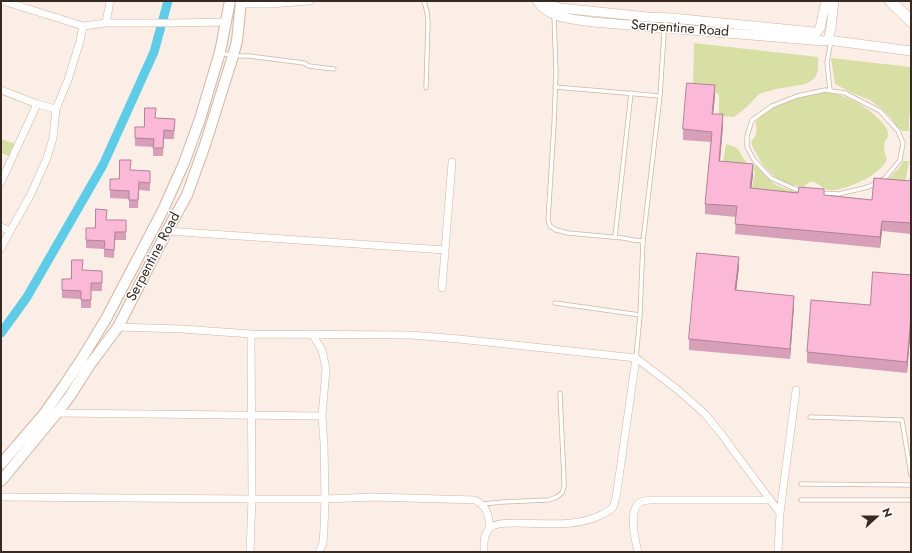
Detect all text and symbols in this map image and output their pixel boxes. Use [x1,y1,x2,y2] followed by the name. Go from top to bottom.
[630,17,730,41] street label: Serpentine Road
[124,210,184,304] street label: Serpentine Road
[856,497,896,537] north arrow
[878,506,896,520] text: N

